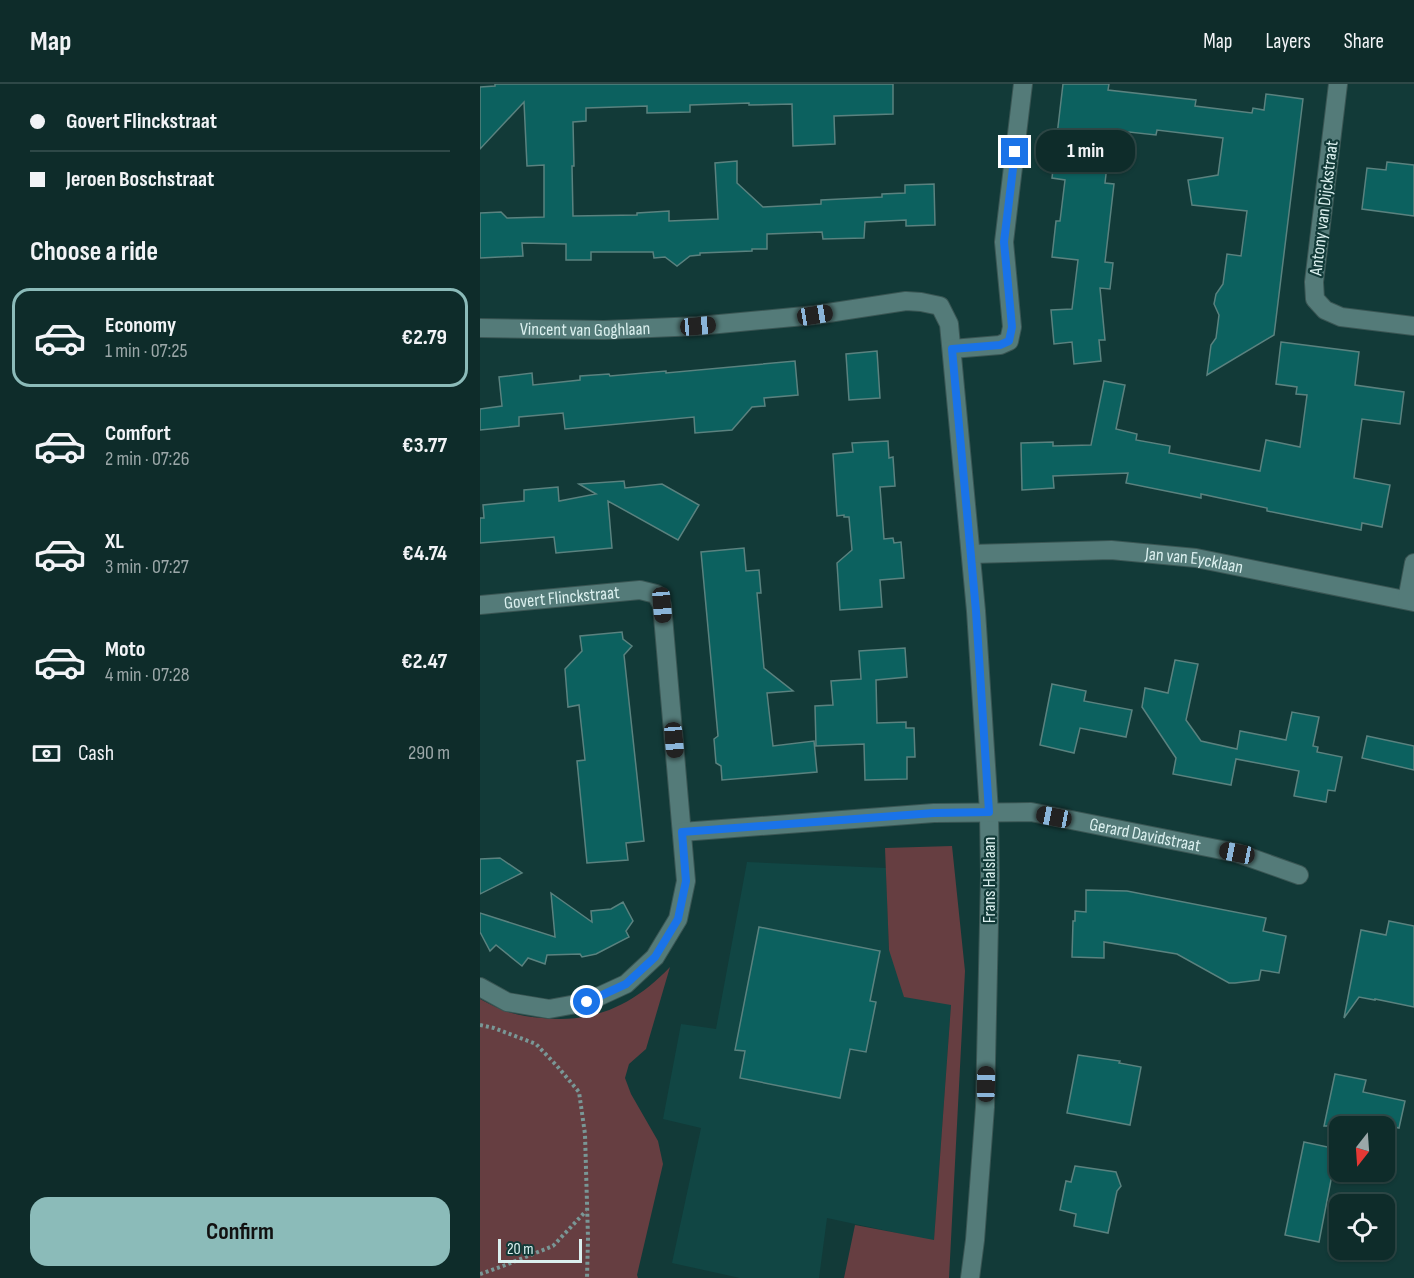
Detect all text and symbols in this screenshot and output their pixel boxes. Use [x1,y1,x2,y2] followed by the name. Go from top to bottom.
[30,25,71,58] text: Map
[1203,29,1232,54] text: Map
[1265,29,1311,54] text: Layers
[1344,29,1384,54] text: Share
[66,108,217,135] text: Govert Flinckstraat
[1036,131,1135,173] callout: 1 min
[1001,138,1028,165] route end
[1067,139,1104,163] text: 1 min
[1305,139,1343,278] street label: Antony van Dijckstraat
[66,166,214,193] text: Jeroen Boschstraat
[30,236,158,268] text: Choose a ride
[796,303,834,327] car
[33,311,87,365] icon: car
[105,312,176,339] text: Economy
[679,315,717,337] car
[520,318,651,341] street label: Vincent van Goghlaan
[402,324,447,351] text: €2.79
[105,339,187,363] text: 1 min · 07:25
[33,419,87,473] icon: car
[105,420,171,447] text: Comfort
[402,432,447,459] text: €3.77
[105,447,189,471] text: 2 min · 07:26
[33,527,87,581] icon: car
[105,528,124,555] text: XL
[402,540,447,567] text: €4.74
[1143,543,1245,578] street label: Jan van Eycklaan
[105,555,189,579] text: 3 min · 07:27
[503,581,621,613] street label: Govert Flinckstraat
[651,586,673,624] car
[33,635,87,689] icon: car
[105,636,145,663] text: Moto
[401,648,447,675] text: €2.47
[105,663,190,687] text: 4 min · 07:28
[663,721,685,759] car
[30,737,63,770] icon: cash
[78,740,114,767] text: Cash
[408,741,450,765] text: 290 m
[1035,805,1073,829] car
[1088,813,1203,856] street label: Gerard Davidstraat
[979,837,1000,923] street label: Frans Halslaan
[1218,841,1256,865] car
[573,988,600,1015] route start
[977,1066,995,1102] car
[1329,1116,1395,1182] north arrow
[1329,1116,1395,1260] map controls
[1329,1194,1395,1260] button: locate
[30,1197,450,1266] button: Confirm
[498,1236,582,1264] scale bar
[507,1240,534,1259] text: 20 m

